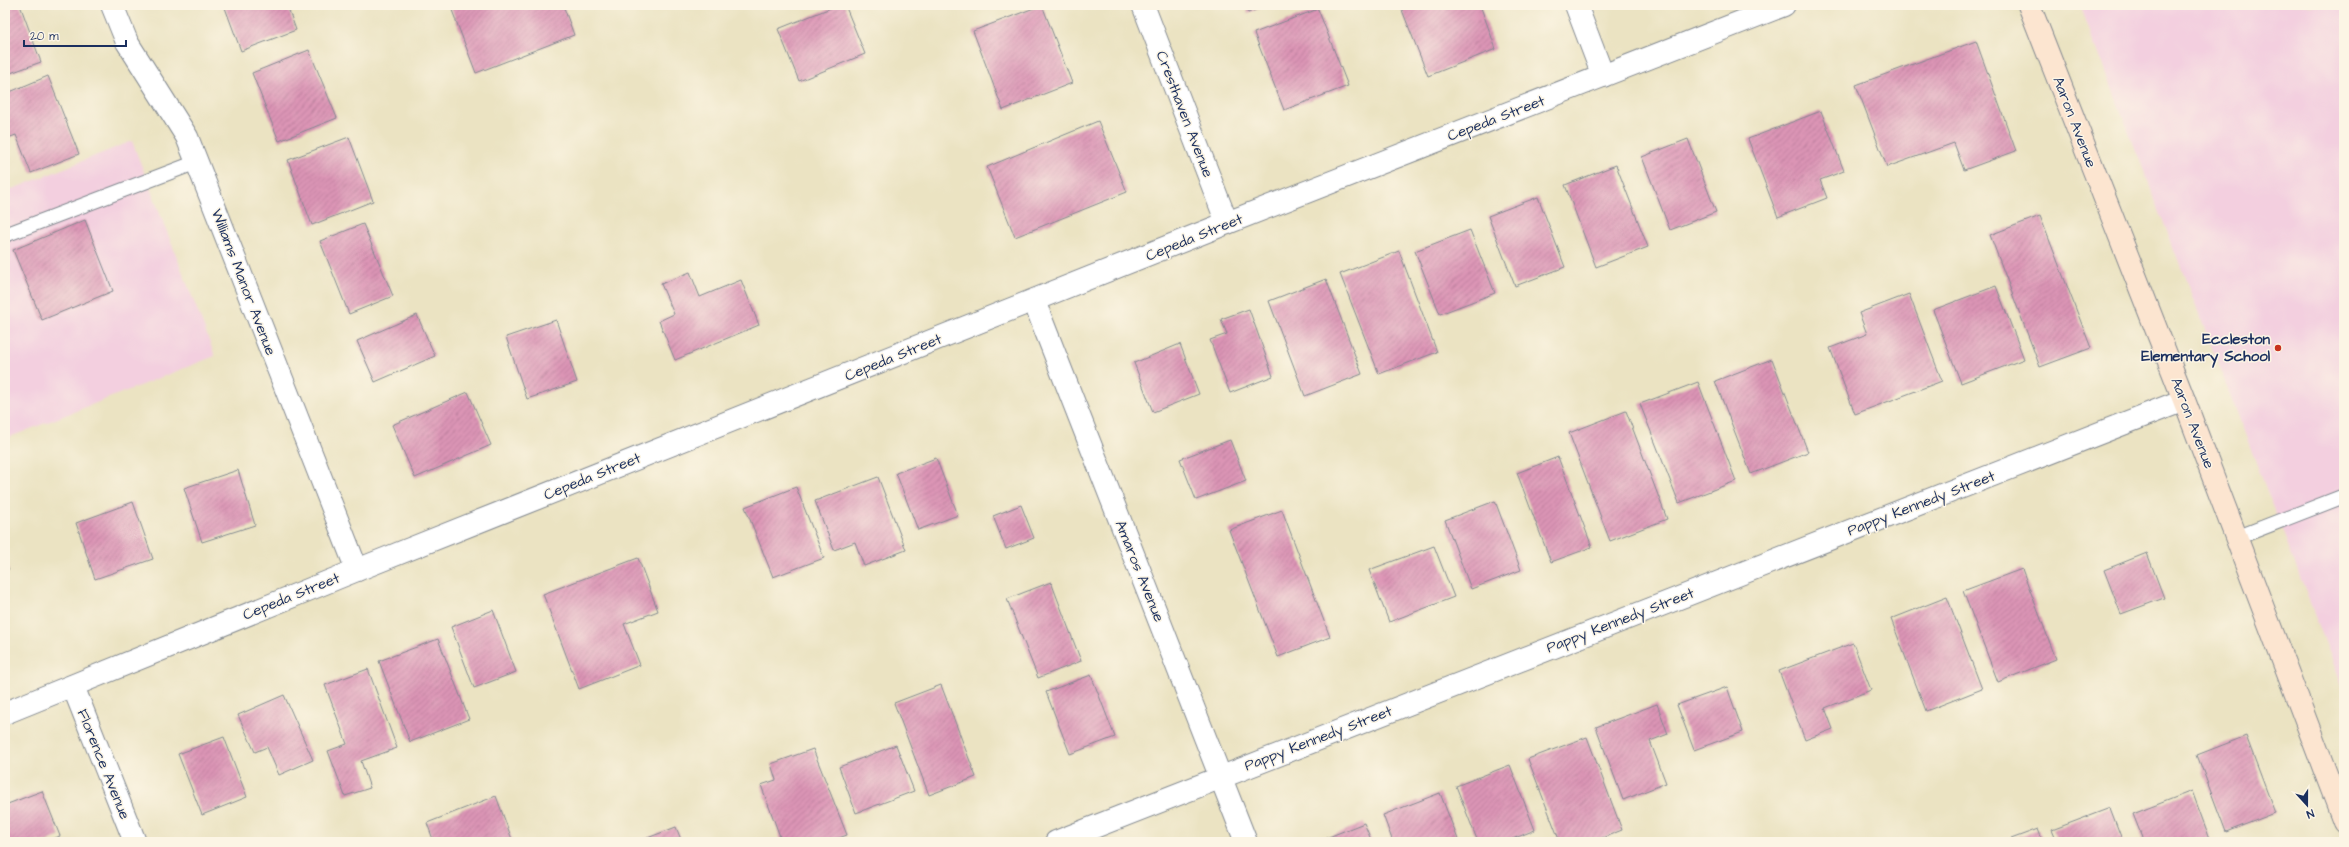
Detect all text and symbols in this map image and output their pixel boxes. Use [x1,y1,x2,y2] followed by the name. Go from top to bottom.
[24,22,126,48] scale bar
[30,28,59,45] text: 20 m
[1151,48,1218,180] street label: Cresthaven Avenue
[2047,74,2102,171] street label: Aaron Avenue
[1444,90,1548,147] street label: Cepeda Street
[206,206,281,358] street label: Williams Manor Avenue
[1143,208,1246,266] street label: Cepeda Street
[842,328,945,386] street label: Cepeda Street
[2141,329,2271,368] place label: Eccleston Elementary School
[2273,343,2283,353] marker: Eccleston Elementary School
[2165,375,2220,472] street label: Aaron Avenue
[541,447,644,505] street label: Cepeda Street
[1844,466,1998,542] street label: Pappy Kennedy Street
[1110,517,1169,625] street label: Amaros Avenue
[240,567,343,625] street label: Cepeda Street
[1543,583,1697,659] street label: Pappy Kennedy Street
[1241,701,1395,777] street label: Pappy Kennedy Street
[72,706,135,823] street label: Florence Avenue
[2287,785,2327,825] north arrow
[2304,806,2316,822] text: N

